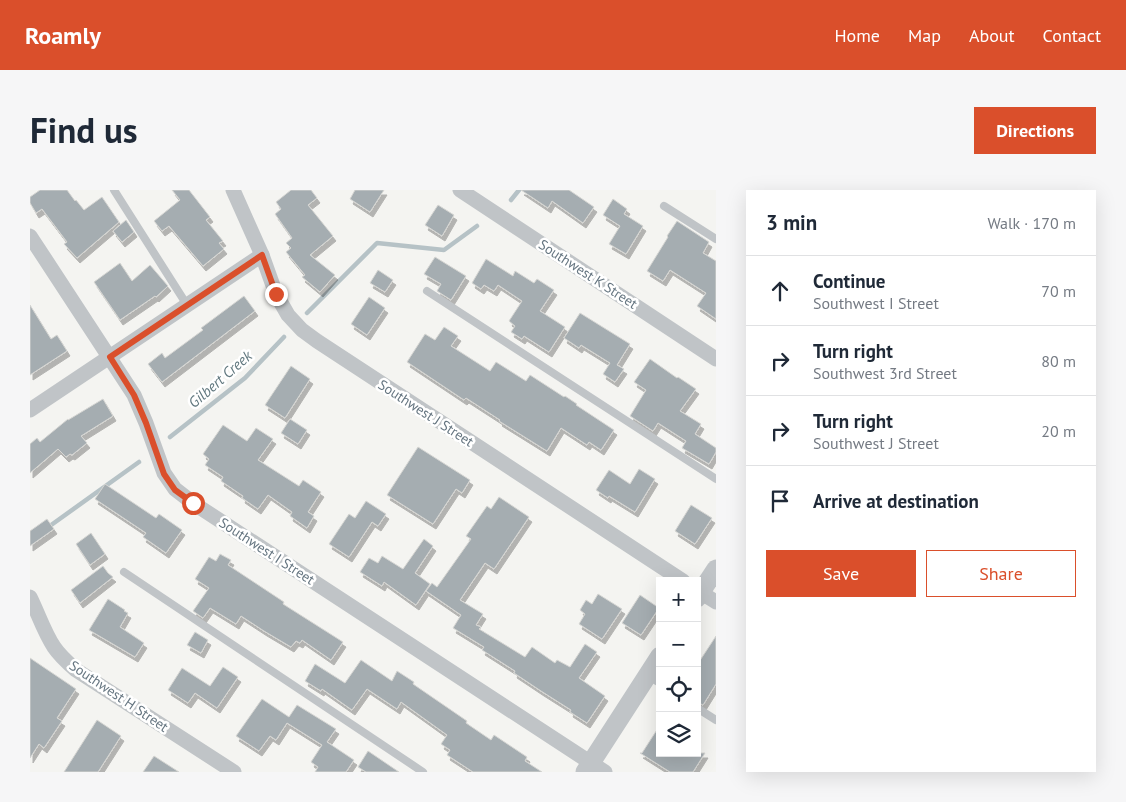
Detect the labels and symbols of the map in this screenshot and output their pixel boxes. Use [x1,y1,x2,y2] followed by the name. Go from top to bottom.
[535,235,641,313] street label: Southwest K Street
[265,283,288,306] route end
[184,345,257,412] water label: Gilbert Creek
[375,375,477,451] street label: Southwest J Street
[182,492,205,515] route start
[216,513,318,589] street label: Southwest I Street
[66,656,172,736] street label: Southwest H Street

